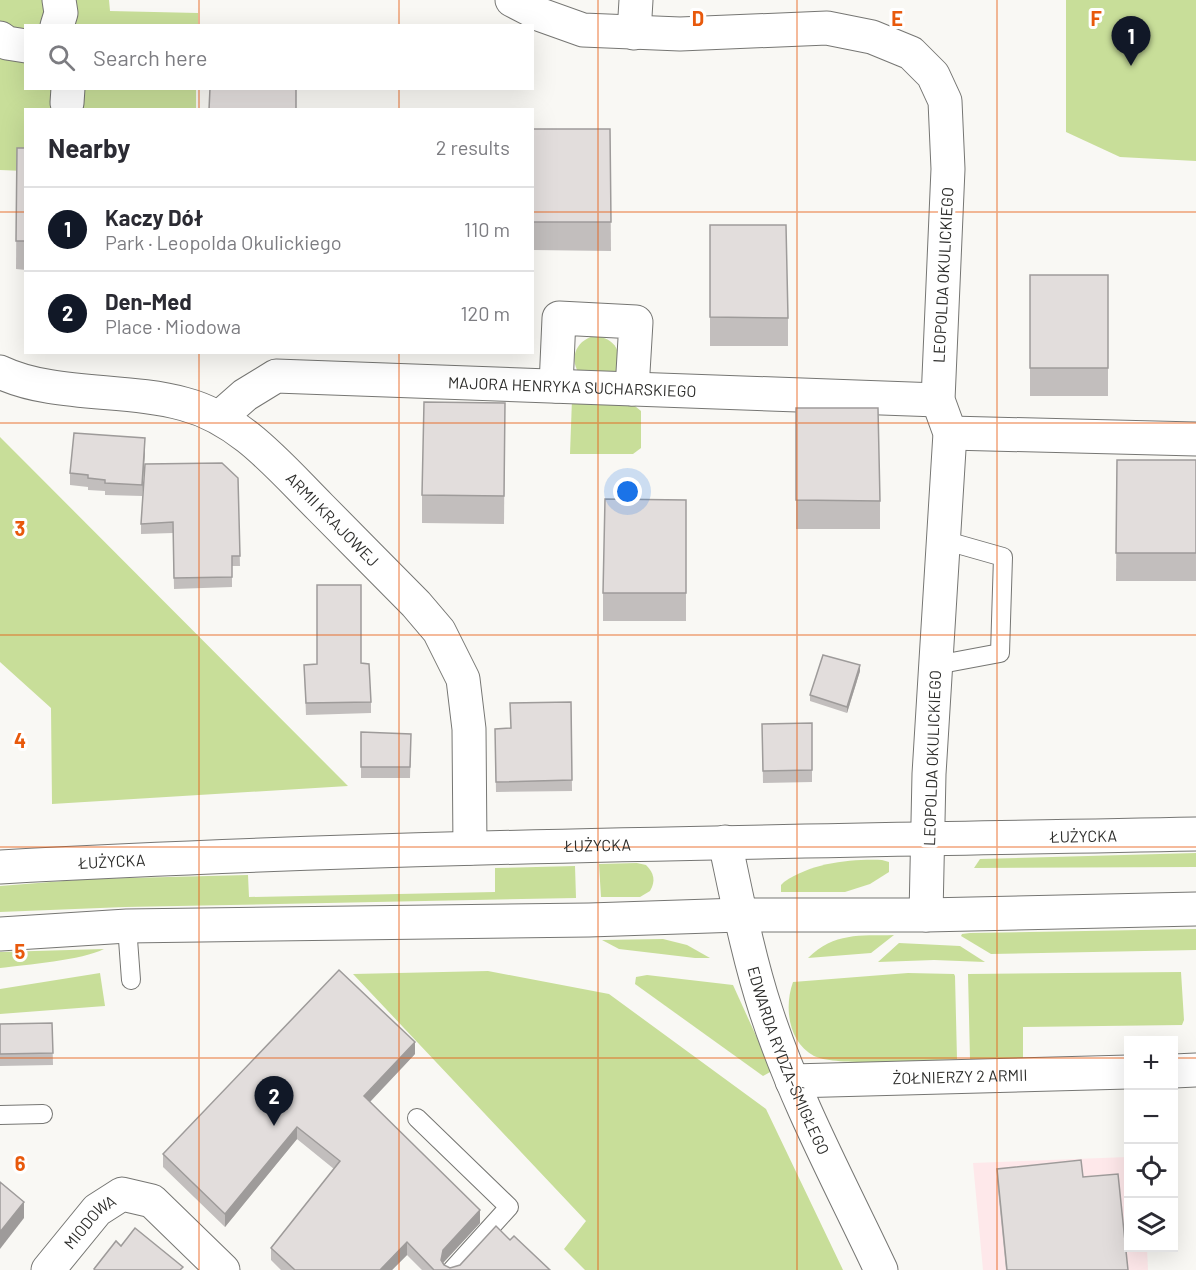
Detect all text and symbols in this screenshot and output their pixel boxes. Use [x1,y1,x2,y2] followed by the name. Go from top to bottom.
[692,6,704,30] text: D
[891,6,903,30] text: E
[1090,6,1102,30] text: F
[1112,16,1150,66] pin: 1
[24,24,534,90] search box
[45,41,78,74] icon: search
[93,44,207,70] text: Search here
[48,132,130,163] text: Nearby
[436,135,510,159] text: 2 results
[928,187,957,363] street label: LEOPOLDA OKULICKIEGO
[105,204,203,230] text: Kaczy Dół
[64,217,71,241] text: 1
[464,217,510,241] text: 110 m
[105,230,342,254] text: Park · Leopolda Okulickiego
[105,288,192,314] text: Den-Med
[62,301,73,325] text: 2
[460,301,510,325] text: 120 m
[105,314,241,338] text: Place · Miodowa
[448,372,697,400] street label: MAJORA HENRYKA SUCHARSKIEGO
[282,468,383,570] street label: ARMII KRAJOWEJ
[613,477,642,506] your location
[15,516,25,540] text: 3
[919,670,944,846] street label: LEOPOLDA OKULICKIEGO
[14,728,26,752] text: 4
[1049,826,1117,846] street label: ŁUŻYCKA
[563,835,632,855] street label: ŁUŻYCKA
[77,850,146,872] street label: ŁUŻYCKA
[15,939,26,963] text: 5
[744,964,834,1157] street label: EDWARDA RYDZA-ŚMIGŁEGO
[1124,1036,1178,1252] map controls
[1124,1036,1178,1090] button: +
[892,1065,1028,1087] street label: ŻOŁNIERZY 2 ARMII
[254,1076,294,1126] pin: 2
[1124,1090,1178,1144] button: −
[1124,1144,1178,1198] button: locate
[15,1151,26,1175] text: 6
[59,1190,119,1252] street label: MIODOWA
[1124,1198,1178,1252] button: layers

